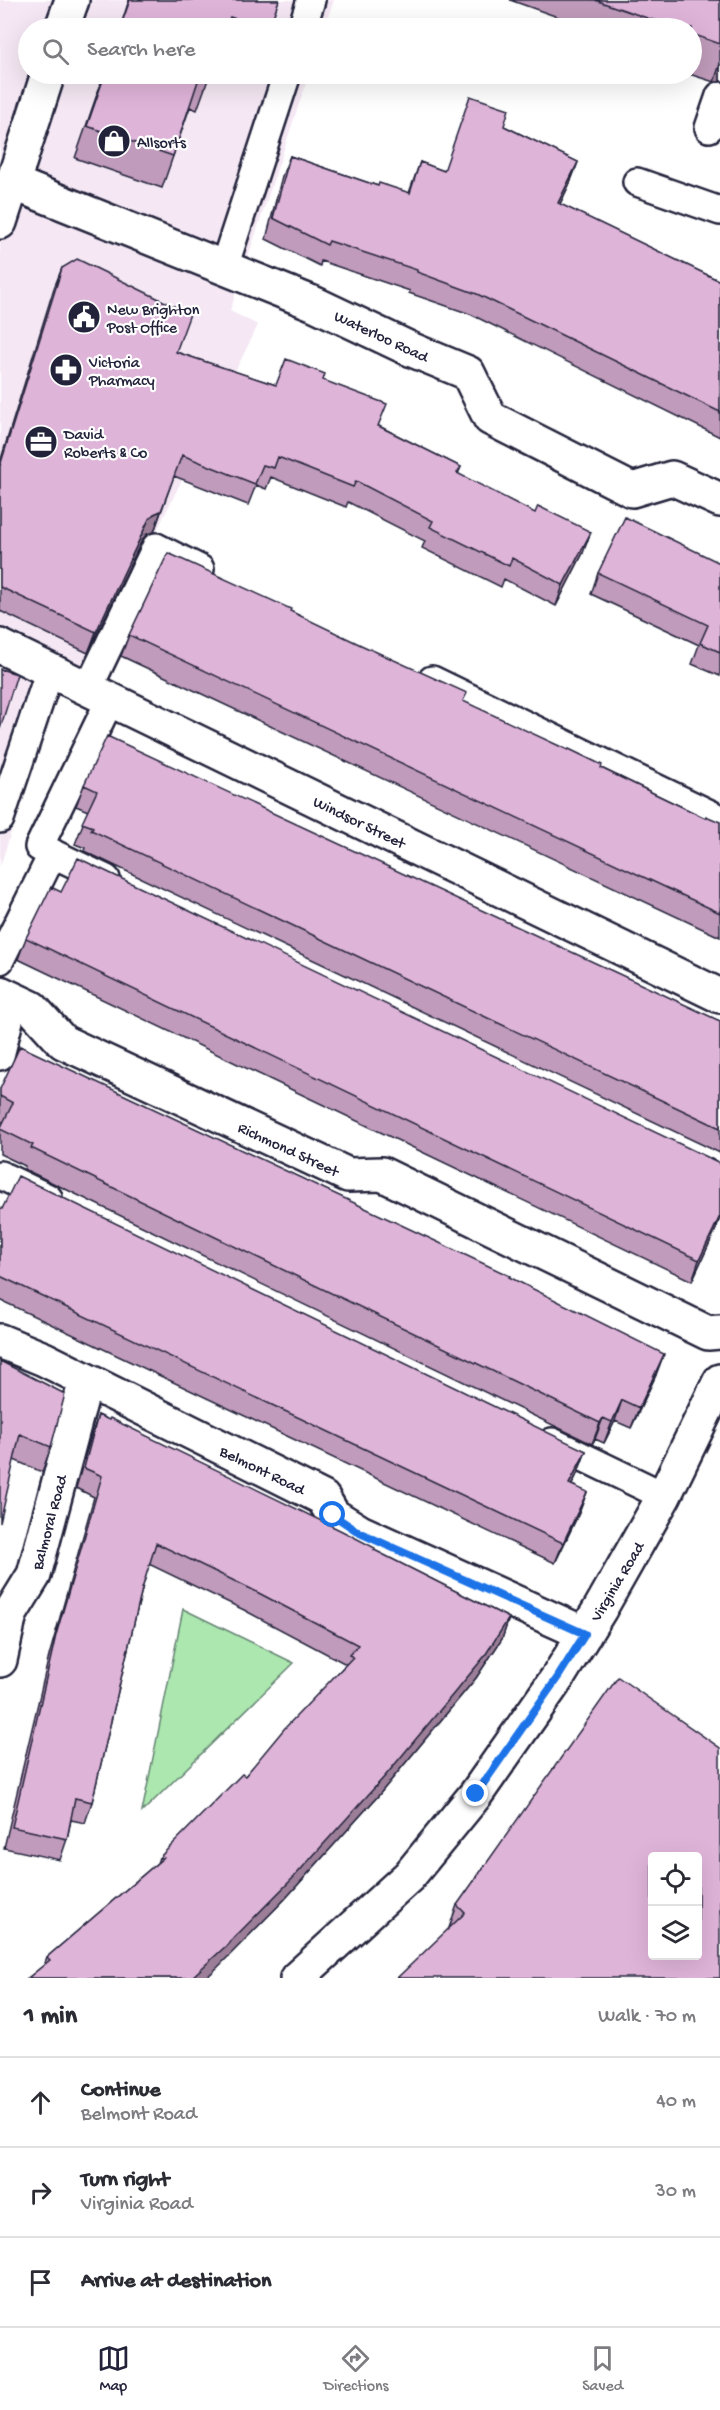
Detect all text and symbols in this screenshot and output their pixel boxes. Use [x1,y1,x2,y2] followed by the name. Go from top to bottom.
[18,18,702,84] search box
[39,35,72,68] icon: search
[87,38,195,64] text: Search here
[96,123,132,159] shop icon: Allsorts
[137,135,187,154] place label: Allsorts
[66,299,102,335] public building icon: New Brighton Post Office
[106,302,200,339] place label: New Brighton Post Office
[330,308,432,369] street label: Waterloo Road
[48,352,84,388] pharmacy icon: Victoria Pharmacy
[88,355,155,392] place label: Victoria Pharmacy
[23,424,59,460] office icon: David Roberts & Co
[63,427,147,464] place label: David Roberts & Co
[309,794,409,855] street label: Windsor Street
[234,1120,342,1183] street label: Richmond Street
[215,1443,309,1502] street label: Belmont Road
[29,1472,74,1573] street label: Balmoral Road
[319,1501,345,1527] route start
[587,1538,651,1627] street label: Virginia Road
[462,1780,488,1806] route end
[648,1852,702,1960] map controls
[648,1852,702,1906] button: locate
[648,1906,702,1960] button: layers
[24,2002,77,2033] text: 1 min
[598,2006,696,2029] text: Walk · 70 m
[81,2078,161,2104] text: Continue
[24,2086,57,2119] icon: ahead
[656,2091,696,2114] text: 40 m
[81,2104,197,2127] text: Belmont Road
[81,2168,169,2194] text: Turn right
[24,2176,57,2209] icon: right
[655,2181,696,2204] text: 30 m
[81,2194,193,2217] text: Virginia Road
[24,2266,57,2299] icon: arrive
[81,2269,271,2295] text: Arrive at destination
[97,2342,130,2397] tab: Map
[323,2342,389,2397] tab: Directions
[582,2342,623,2397] tab: Saved

